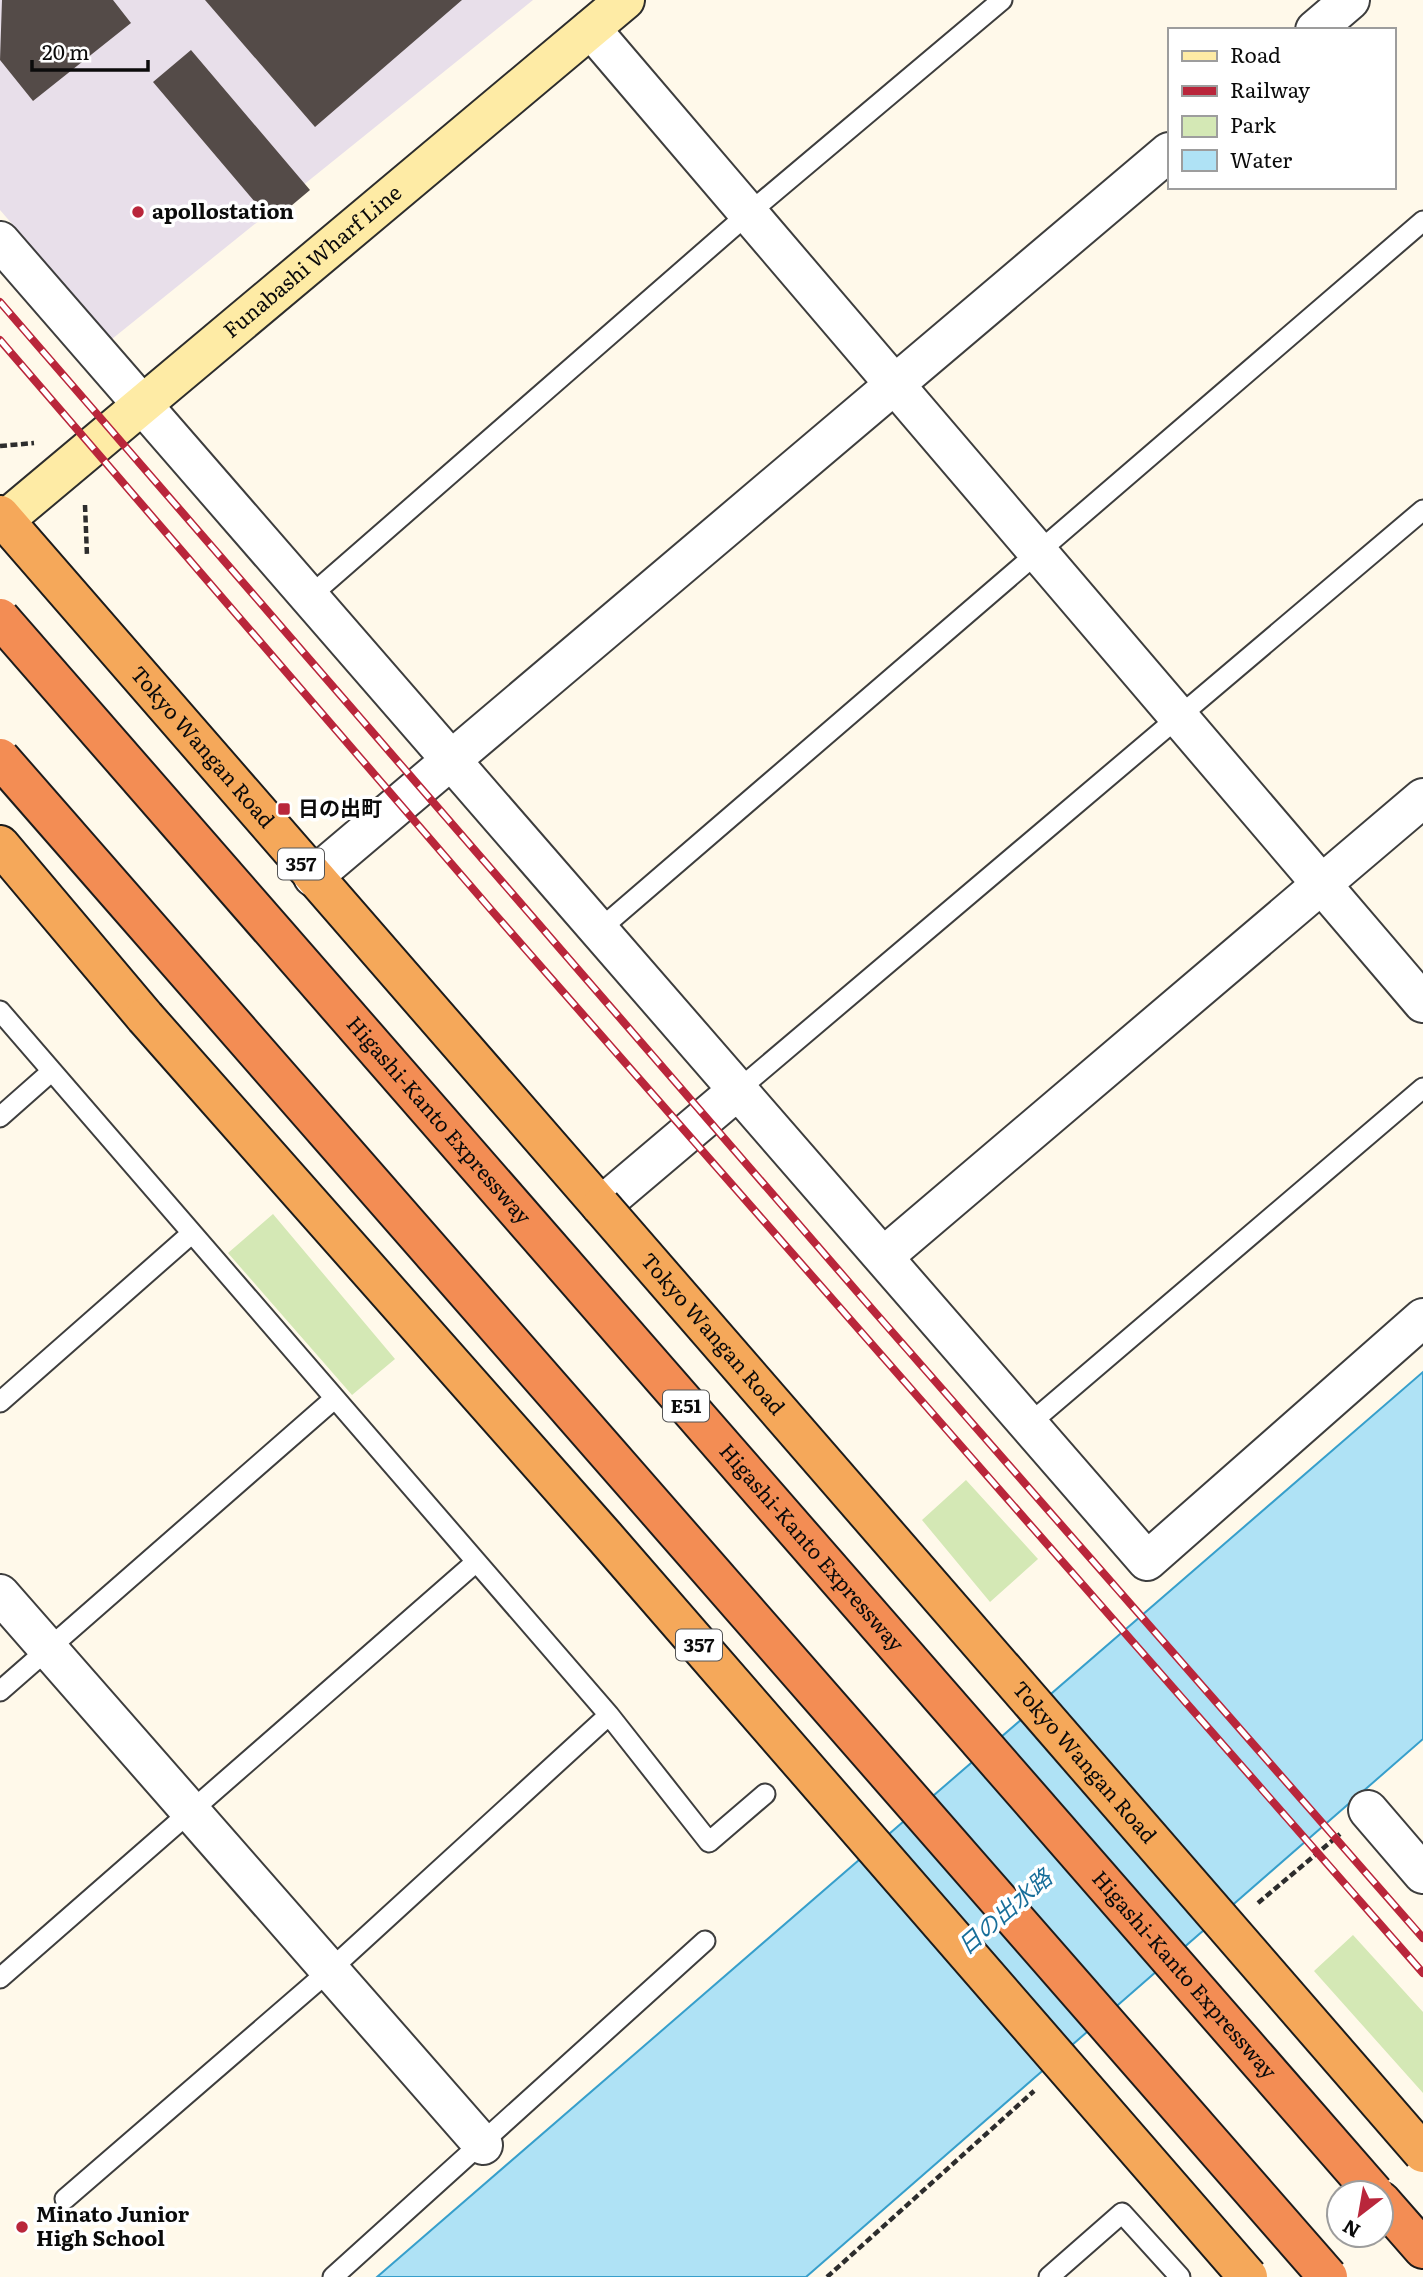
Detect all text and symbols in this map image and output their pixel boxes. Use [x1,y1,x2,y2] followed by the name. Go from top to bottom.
[32,28,147,72] scale bar
[1168,28,1395,189] legend
[42,35,89,66] text: 20 m
[1230,38,1281,69] text: Road
[1230,73,1311,104] text: Railway
[1230,108,1276,139] text: Park
[1230,143,1292,174] text: Water
[215,176,407,344] street label: Funabashi Wharf Line
[152,194,294,225] place label: apollostation
[130,204,146,220] marker: apollostation
[125,658,283,834] street label: Tokyo Wangan Road
[298,791,382,822] place label: 日の出町
[276,801,292,817] marker: 日の出町
[278,848,324,880] road number: 357
[341,1008,541,1231] street label: Higashi-Kanto Expressway
[635,1245,794,1421] street label: Tokyo Wangan Road
[663,1390,709,1422] road number: E51
[714,1435,913,1658] street label: Higashi-Kanto Expressway
[676,1630,722,1660] road number: 357
[1007,1673,1165,1849] street label: Tokyo Wangan Road
[949,1859,1060,1961] water label: 日の出水路
[1086,1863,1286,2085] street label: Higashi-Kanto Expressway
[1325,2179,1395,2249] north arrow
[36,2197,190,2252] place label: Minato Junior High School
[1337,2213,1365,2246] text: N
[14,2219,30,2235] marker: Minato Junior High School

